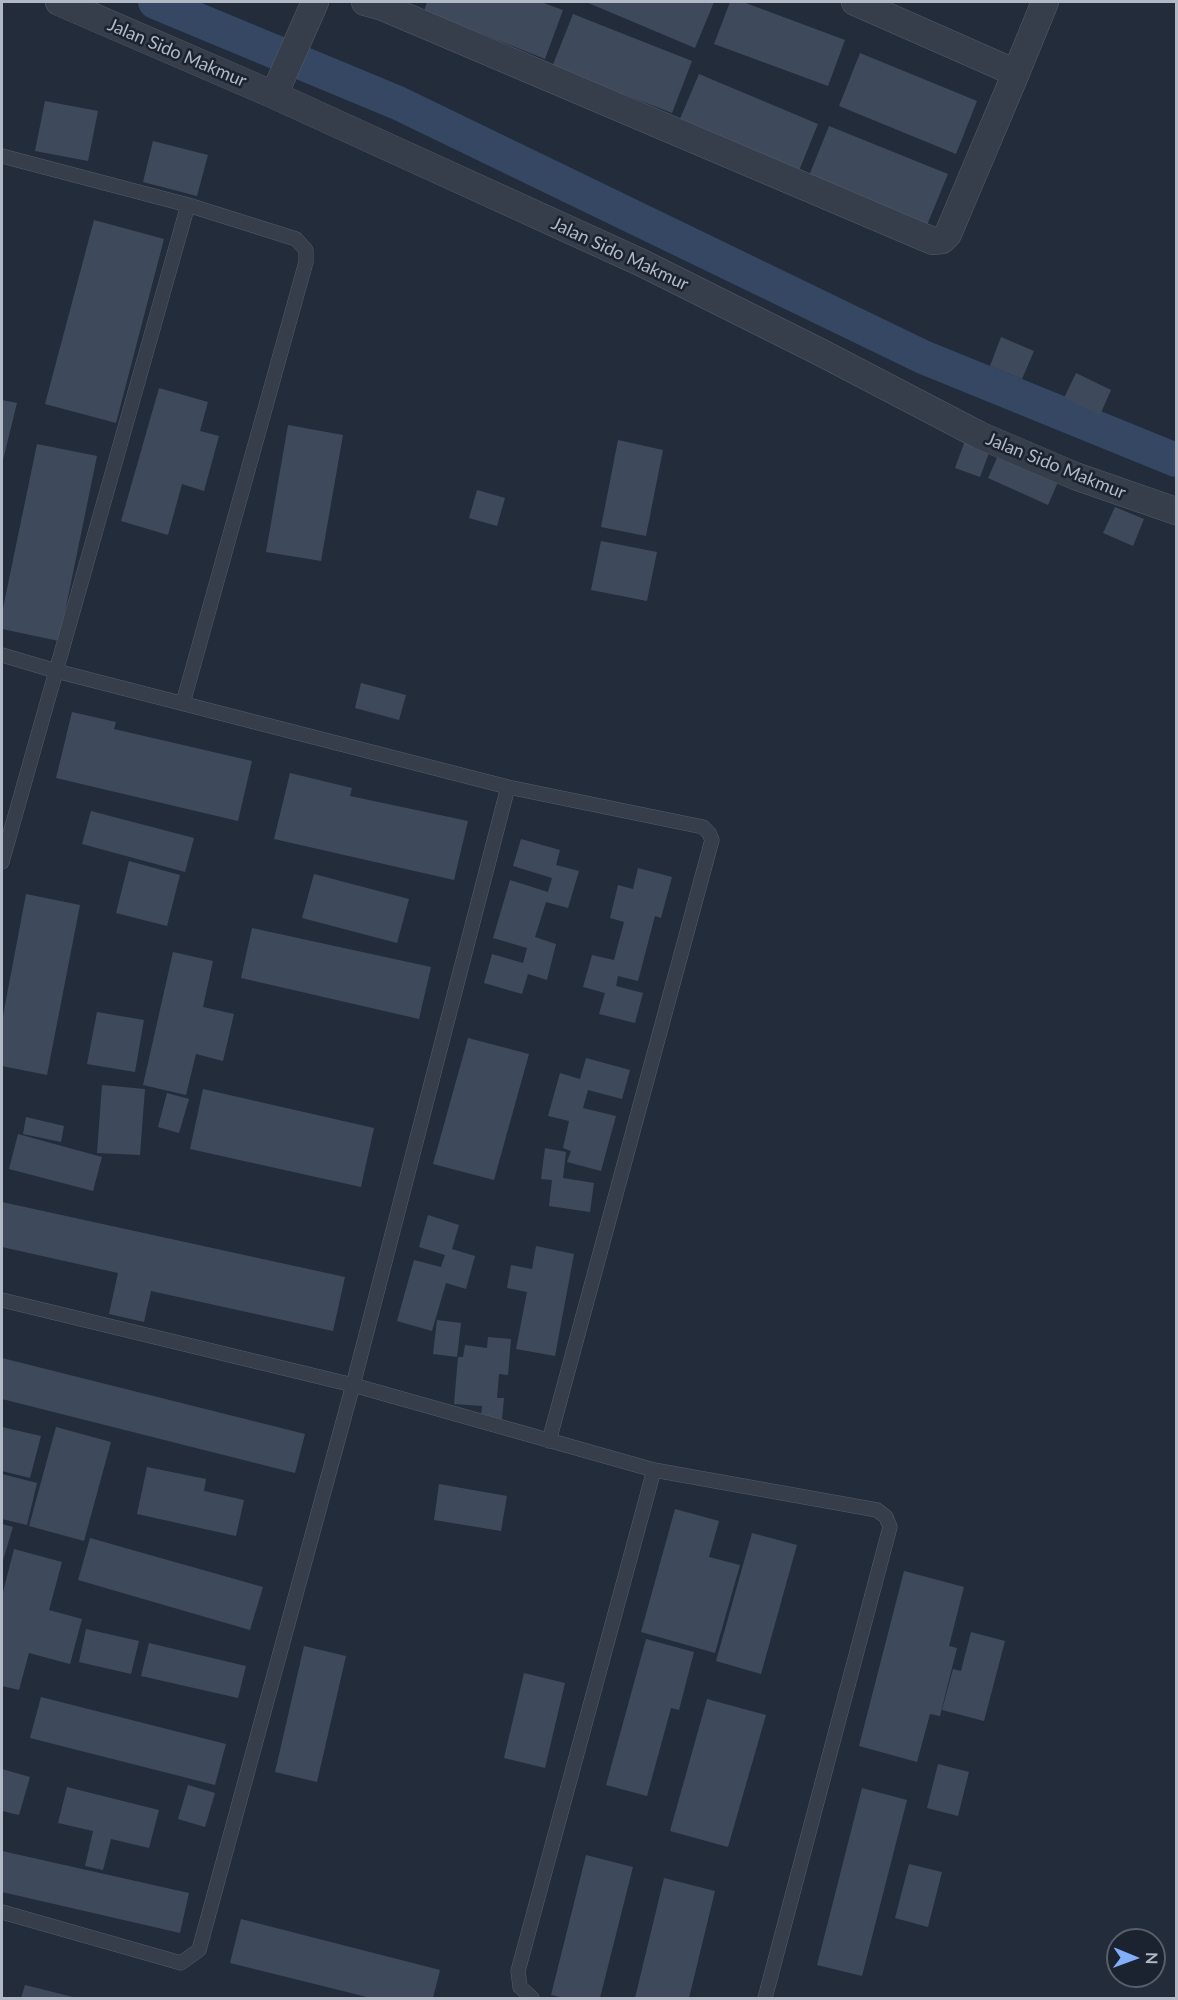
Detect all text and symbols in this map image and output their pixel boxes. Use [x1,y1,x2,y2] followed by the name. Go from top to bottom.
[104,14,250,92] street label: Jalan Sido Makmur
[548,213,692,295] street label: Jalan Sido Makmur
[983,428,1129,504] street label: Jalan Sido Makmur
[1106,1928,1166,1988] north arrow
[1143,1952,1162,1965] text: N

